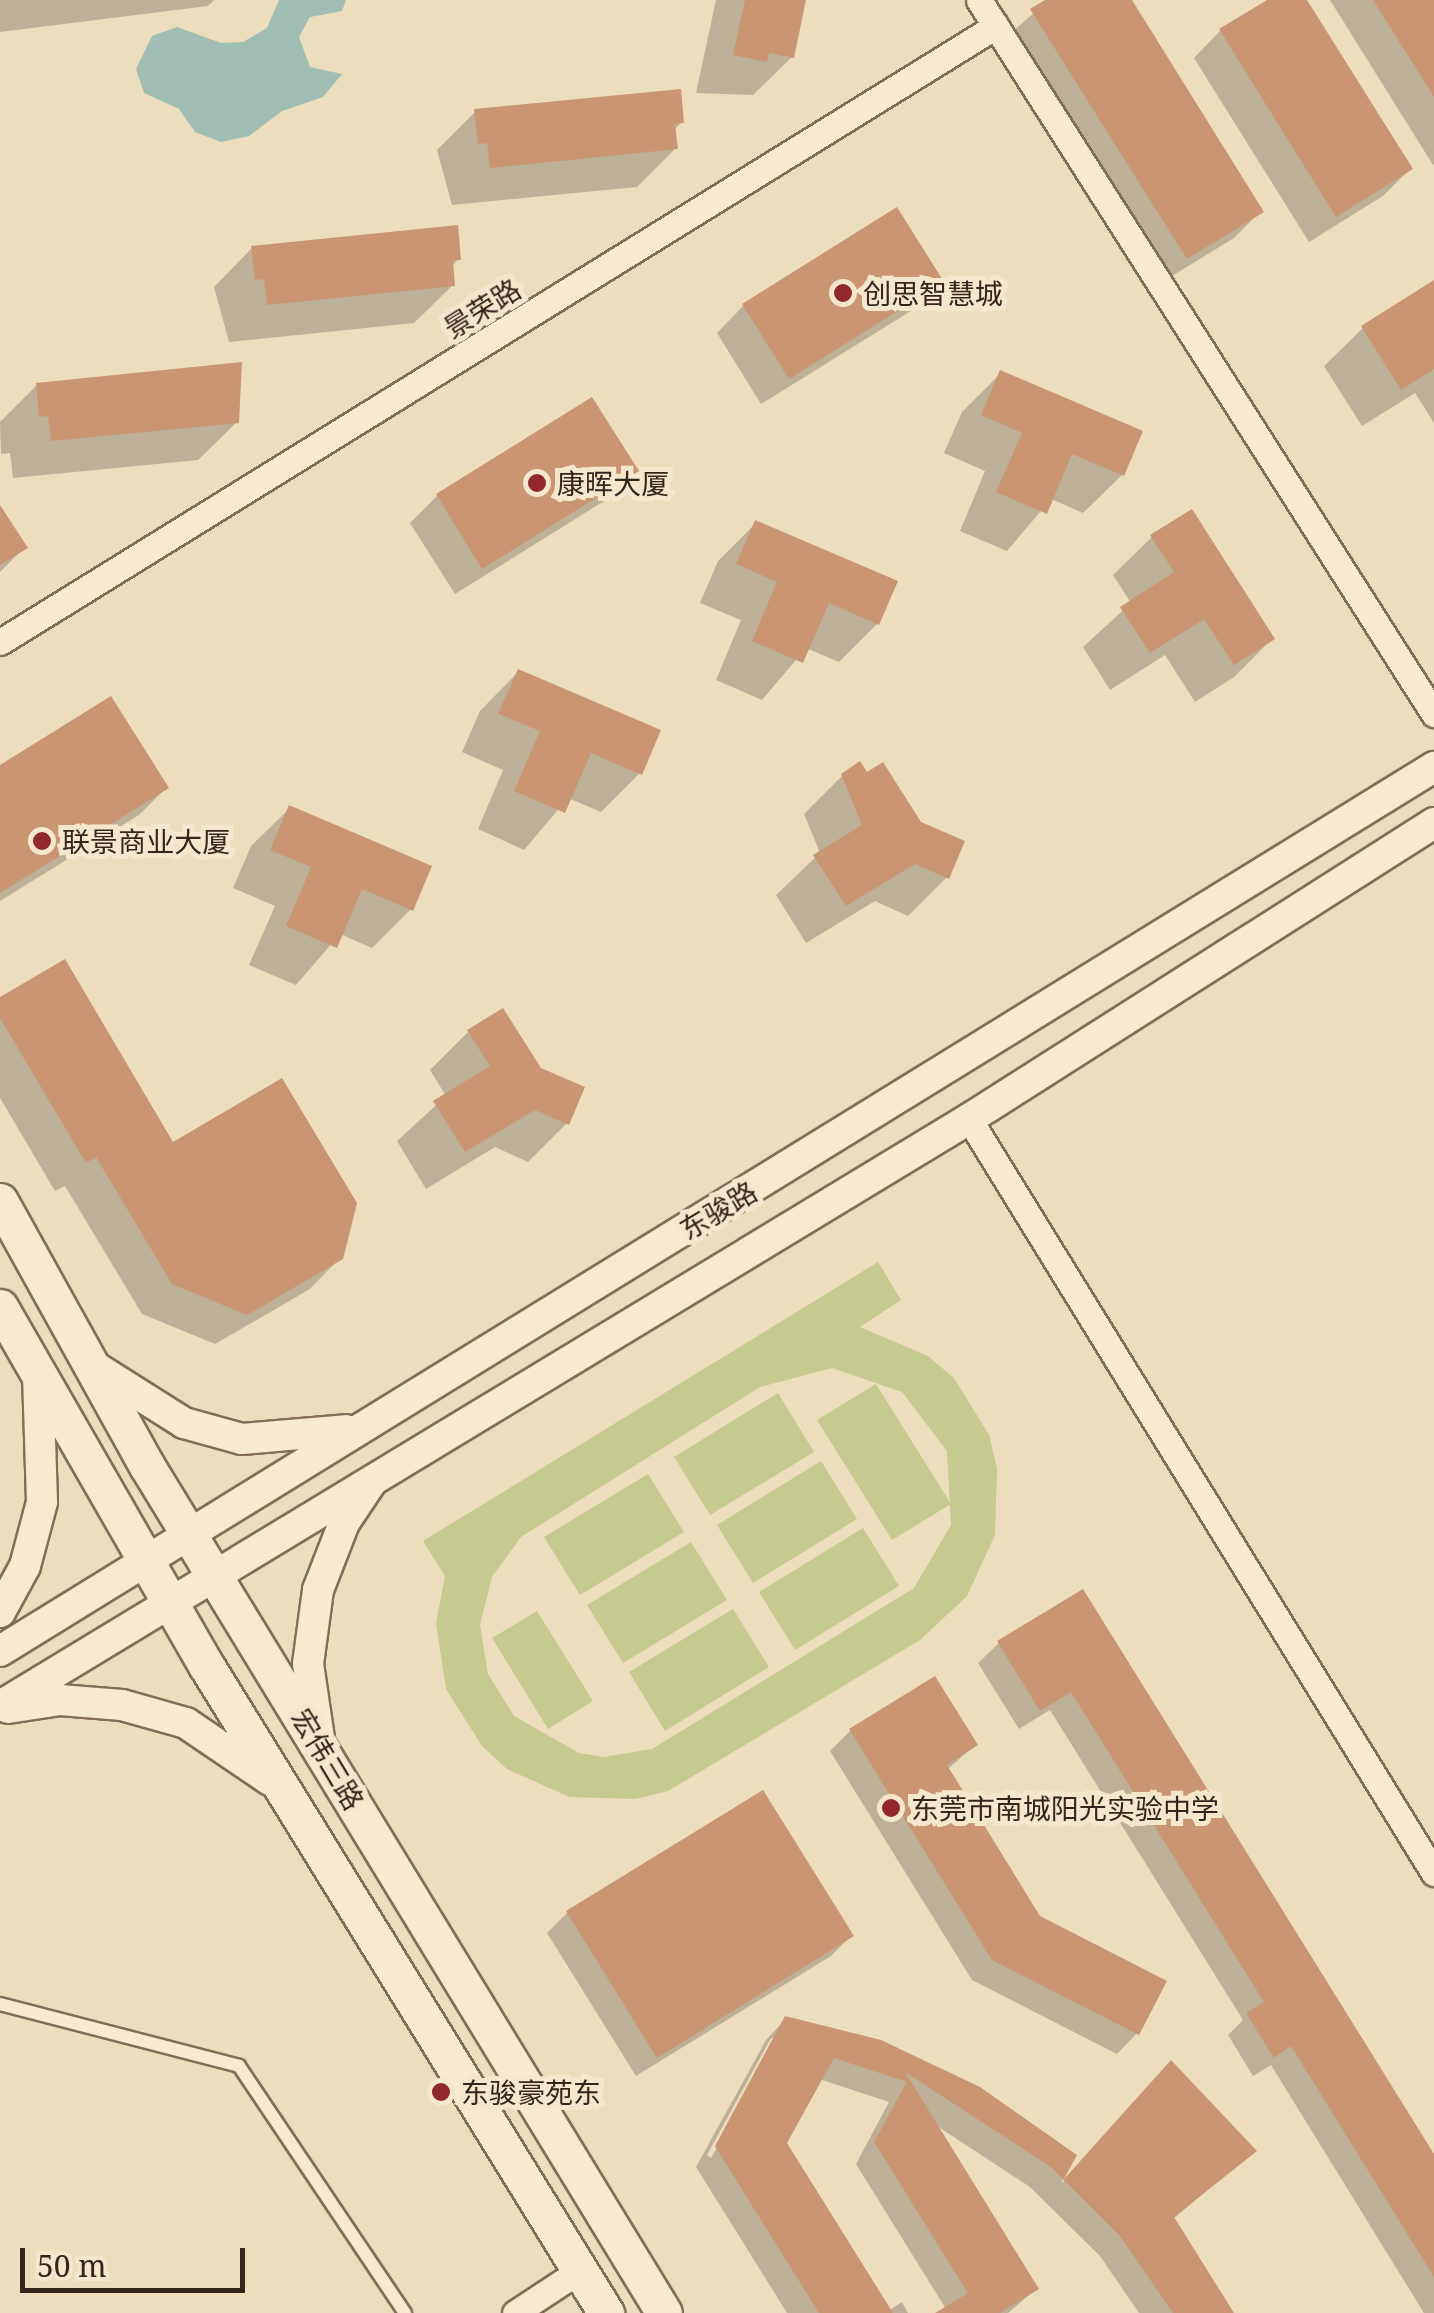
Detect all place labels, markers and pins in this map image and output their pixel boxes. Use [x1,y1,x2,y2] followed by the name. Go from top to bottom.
[863,276,1003,310] place label: 创思智慧城
[832,282,854,304] marker: 创思智慧城
[557,466,669,500] place label: 康晖大厦
[526,472,548,494] marker: 康晖大厦
[62,824,230,858] place label: 联景商业大厦
[31,830,53,852] marker: 联景商业大厦
[911,1791,1219,1825] place label: 东莞市南城阳光实验中学
[880,1797,902,1819] marker: 东莞市南城阳光实验中学
[461,2075,601,2109] place label: 东骏豪苑东
[430,2081,452,2103] marker: 东骏豪苑东

